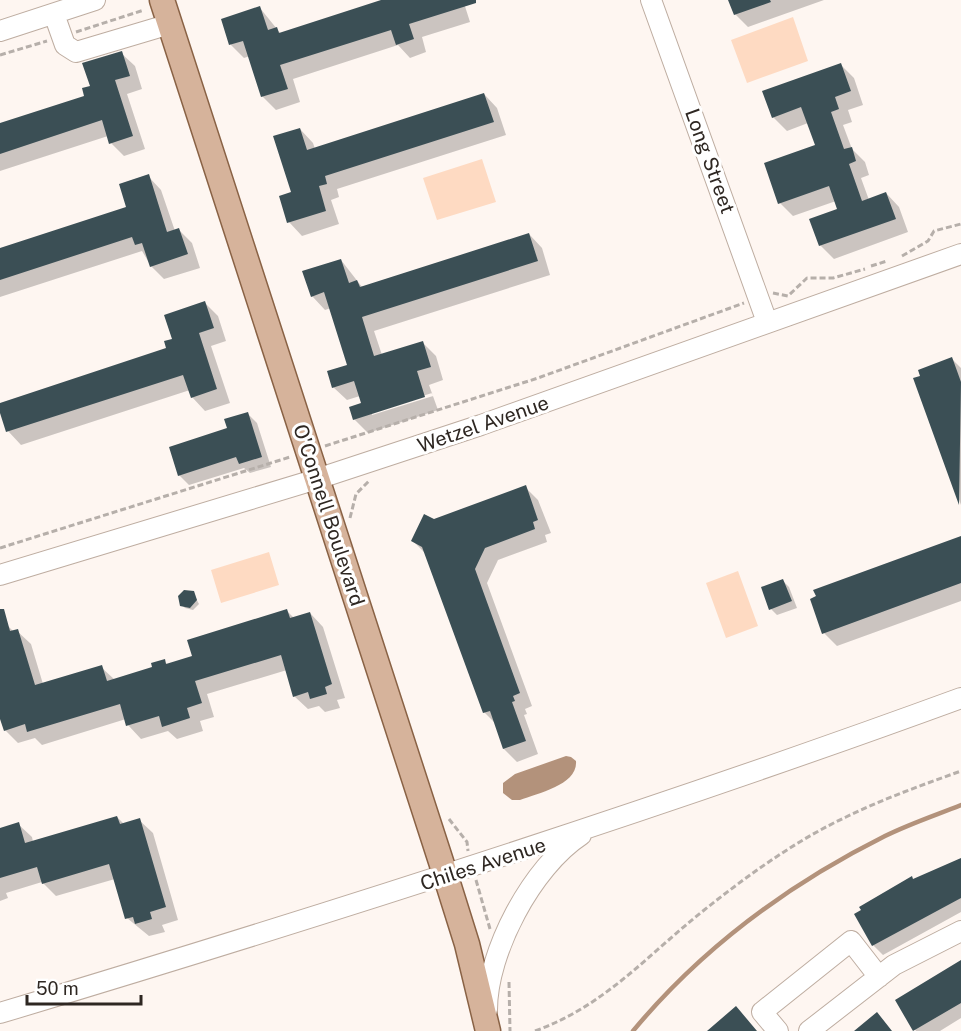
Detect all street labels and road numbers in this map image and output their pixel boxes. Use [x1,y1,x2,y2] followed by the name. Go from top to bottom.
[680,105,740,217] street label: Long Street
[414,390,552,458] street label: Wetzel Avenue
[288,421,370,609] street label: O'Connell Boulevard
[417,832,549,896] street label: Chiles Avenue

